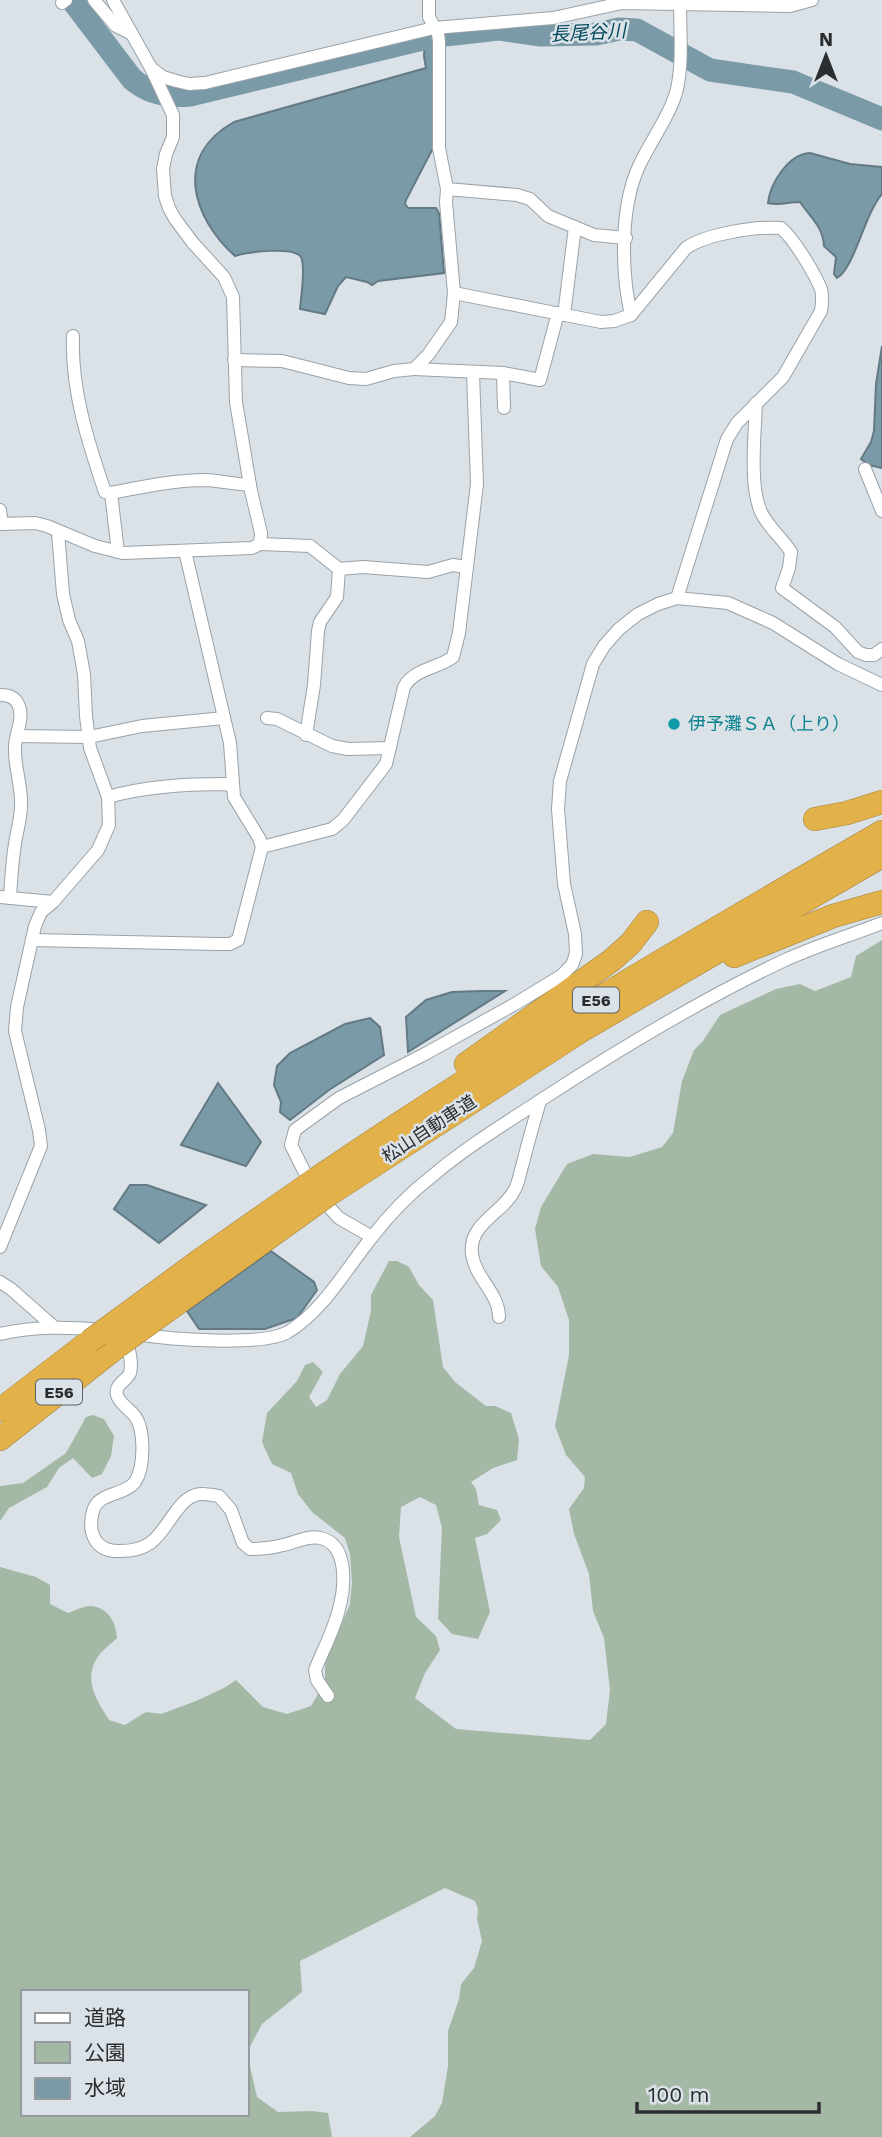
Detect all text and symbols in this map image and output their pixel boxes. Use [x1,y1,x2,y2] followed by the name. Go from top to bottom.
[549,19,629,46] water label: 長尾谷川
[791,21,861,91] north arrow
[819,28,833,51] text: N
[688,713,850,734] place label: 伊予灘ＳＡ（上り）
[666,716,682,732] marker: 伊予灘ＳＡ（上り）
[573,988,619,1012] road number: E56
[378,1090,480,1167] street label: 松山自動車道
[36,1380,82,1404] road number: E56
[21,1990,248,2116] legend
[84,2005,126,2030] text: 道路
[84,2040,126,2065] text: 公園
[637,2070,819,2114] scale bar
[84,2075,126,2100] text: 水域
[648,2082,710,2107] text: 100 m

